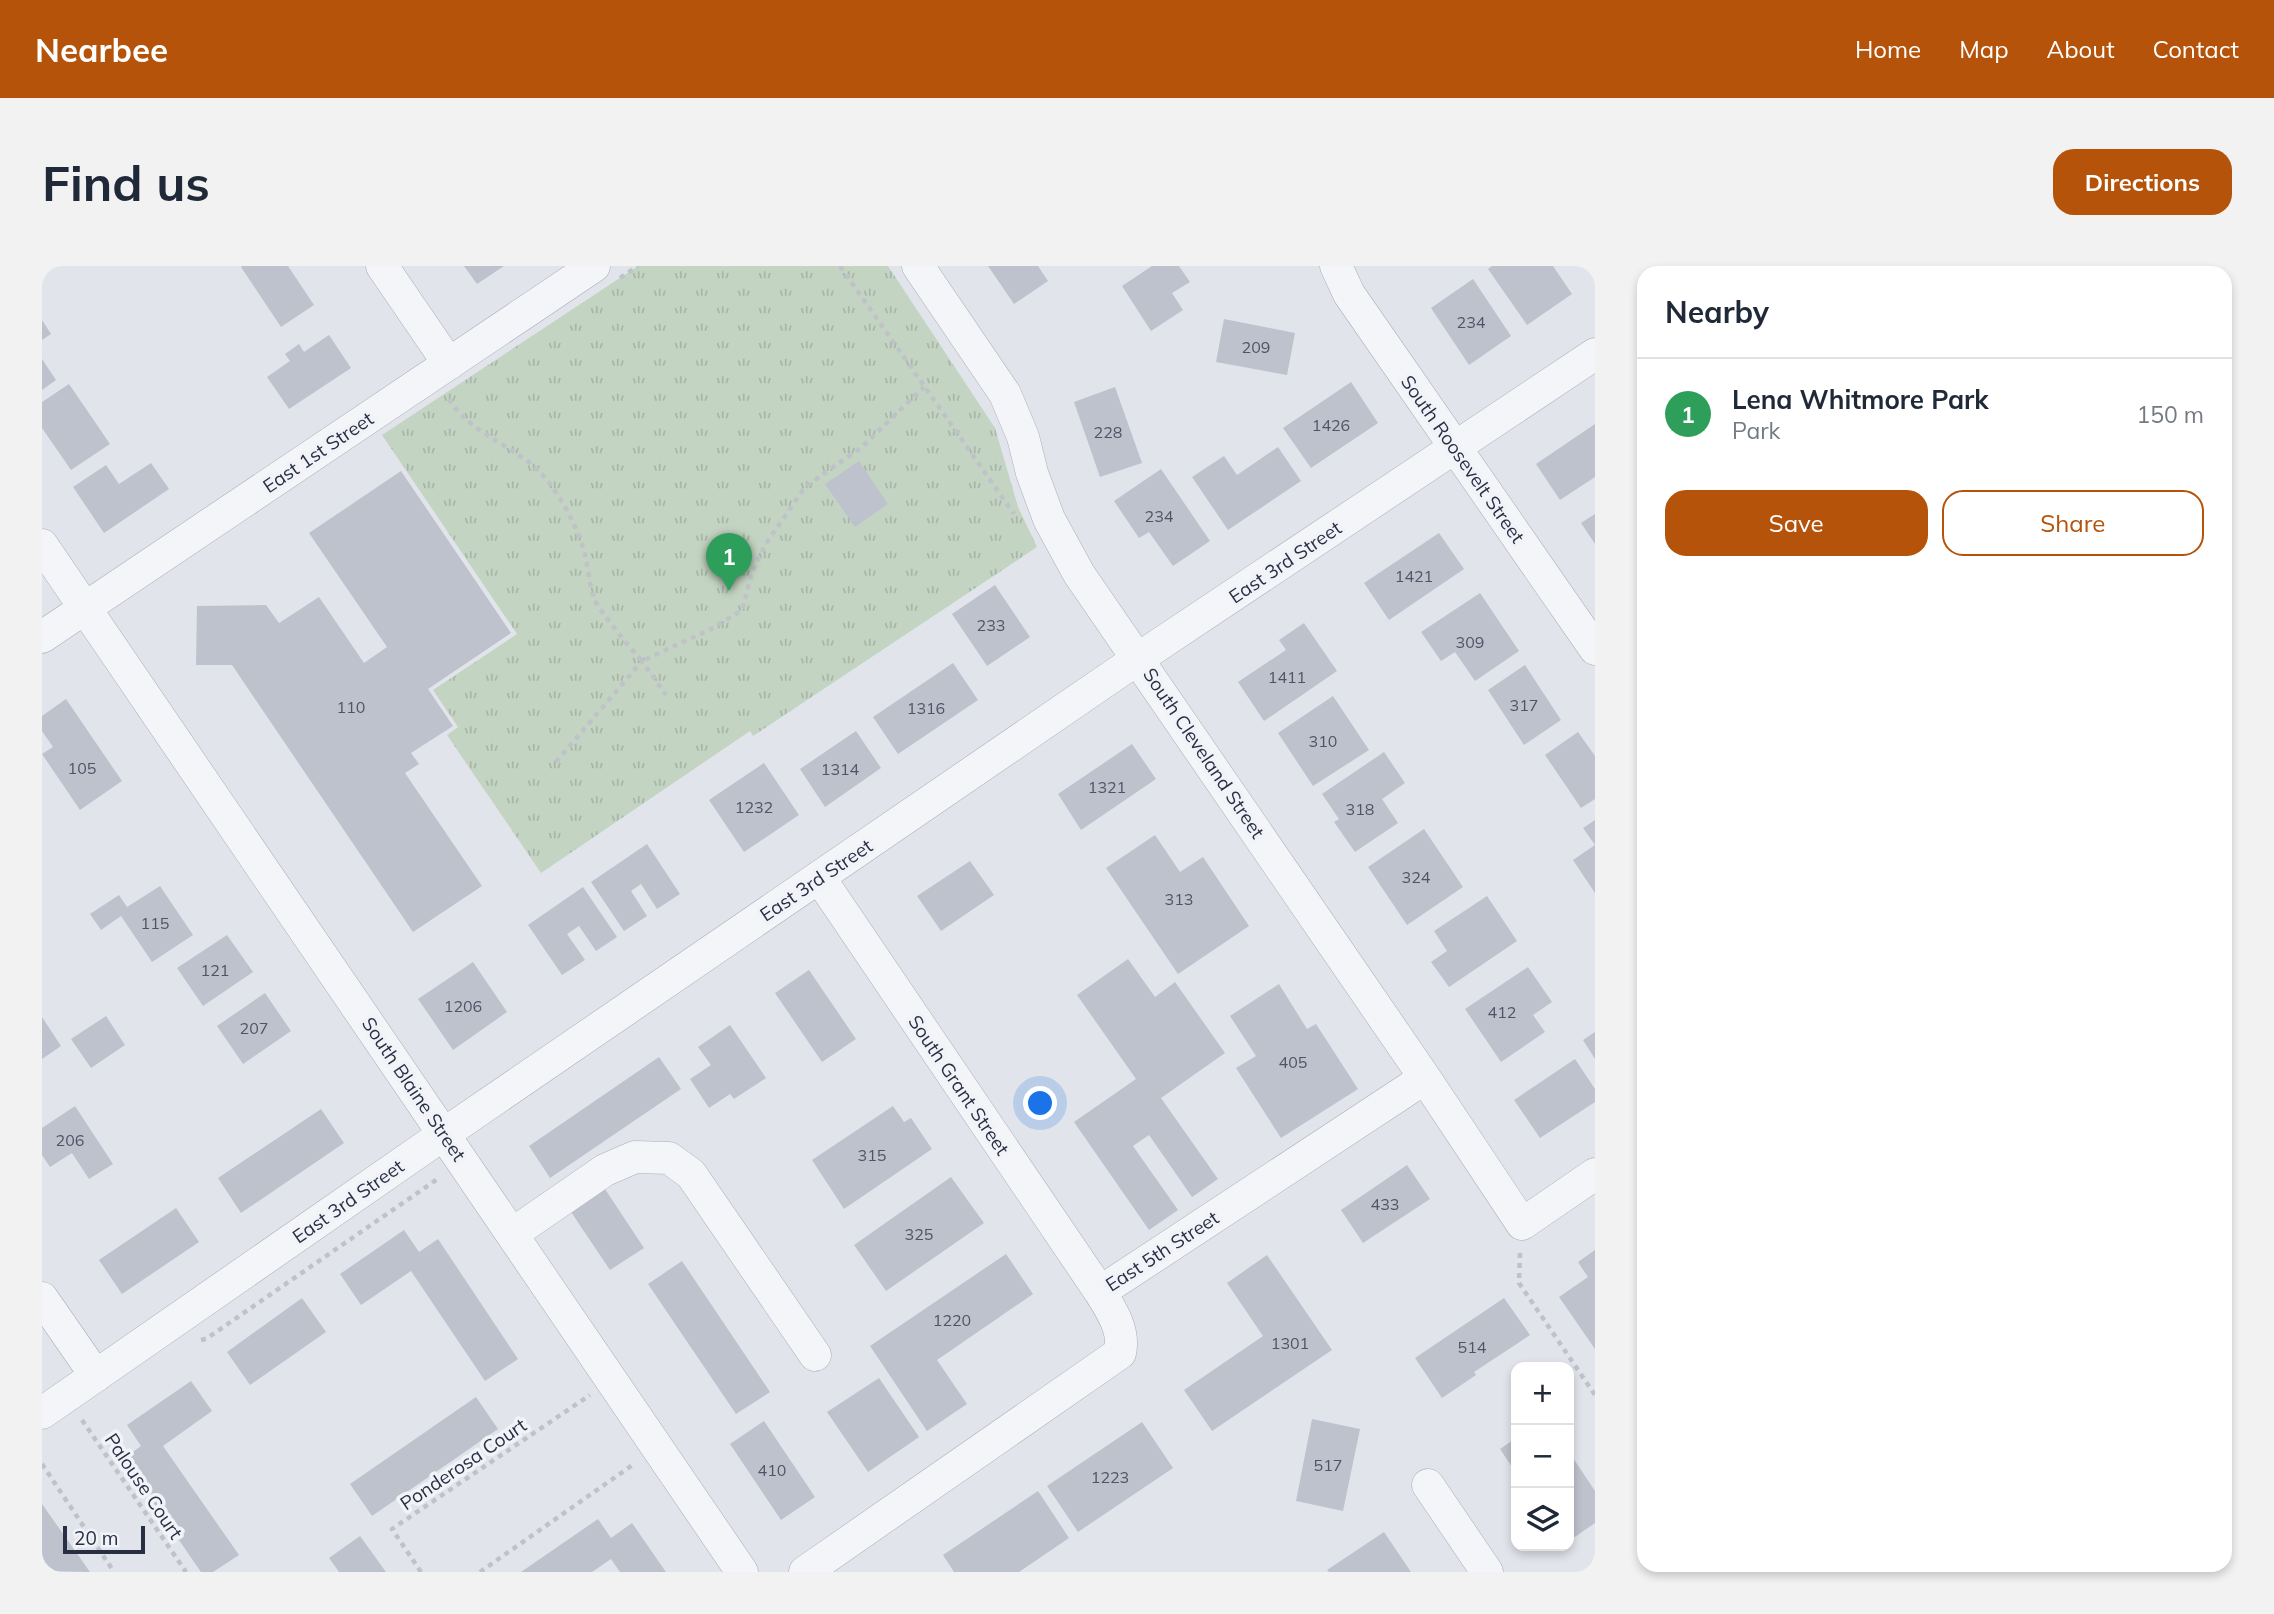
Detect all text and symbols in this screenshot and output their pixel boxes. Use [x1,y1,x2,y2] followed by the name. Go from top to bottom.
[35,29,168,70] text: Nearbee
[1855,34,1921,64] text: Home
[1959,34,2009,64] text: Map
[2047,34,2115,64] text: About
[2153,34,2239,64] text: Contact
[2053,149,2232,215] button: Directions
[42,152,210,213] text: Find us
[1665,293,1769,331] text: Nearby
[1457,312,1486,332] house number: 234
[1242,337,1270,357] house number: 209
[1396,370,1530,548] street label: South Roosevelt Street
[1732,383,1989,416] text: Lena Whitmore Park
[1681,400,1695,429] text: 1
[2136,400,2204,429] text: 150 m
[258,406,378,498] street label: East 1st Street
[1312,415,1350,435] house number: 1426
[1732,416,1780,445] text: Park
[1094,422,1122,442] house number: 228
[1665,490,1928,556] button: Save
[1942,490,2204,556] button: Share
[1145,506,1174,526] house number: 234
[1224,515,1346,608] street label: East 3rd Street
[706,533,752,591] pin: 1
[1395,566,1433,586] house number: 1421
[977,615,1005,635] house number: 233
[1456,632,1484,652] house number: 309
[1138,663,1270,843] street label: South Cleveland Street
[1268,667,1306,687] house number: 1411
[1510,695,1538,715] house number: 317
[337,697,365,717] house number: 110
[907,698,945,718] house number: 1316
[1309,731,1337,751] house number: 310
[68,758,96,778] house number: 105
[821,759,860,779] house number: 1314
[1088,777,1126,797] house number: 1321
[735,797,773,817] house number: 1232
[1346,799,1374,819] house number: 318
[755,833,877,926] street label: East 3rd Street
[1402,867,1431,887] house number: 324
[1165,889,1193,909] house number: 313
[141,913,169,933] house number: 115
[201,960,229,980] house number: 121
[444,996,482,1016] house number: 1206
[1488,1002,1516,1022] house number: 412
[903,1010,1015,1160] street label: South Grant Street
[357,1012,471,1166] street label: South Blaine Street
[240,1018,268,1038] house number: 207
[1279,1052,1307,1072] house number: 405
[1023,1086,1057,1120] your location
[56,1130,84,1150] house number: 206
[858,1145,886,1165] house number: 315
[288,1154,409,1248] street label: East 3rd Street
[1371,1194,1399,1214] house number: 433
[1101,1205,1223,1296] street label: East 5th Street
[905,1224,933,1244] house number: 325
[933,1310,971,1330] house number: 1220
[1271,1333,1309,1353] house number: 1301
[1458,1337,1487,1357] house number: 514
[1511,1362,1574,1551] map controls
[1511,1362,1574,1425] button: +
[395,1413,531,1515] street label: Ponderosa Court
[1511,1425,1574,1488] button: −
[100,1428,188,1544] street label: Palouse Court
[1314,1455,1342,1475] house number: 517
[758,1460,786,1480] house number: 410
[1091,1467,1129,1487] house number: 1223
[1511,1488,1574,1551] button: layers
[63,1523,145,1555] scale bar
[74,1526,118,1550] text: 20 m

